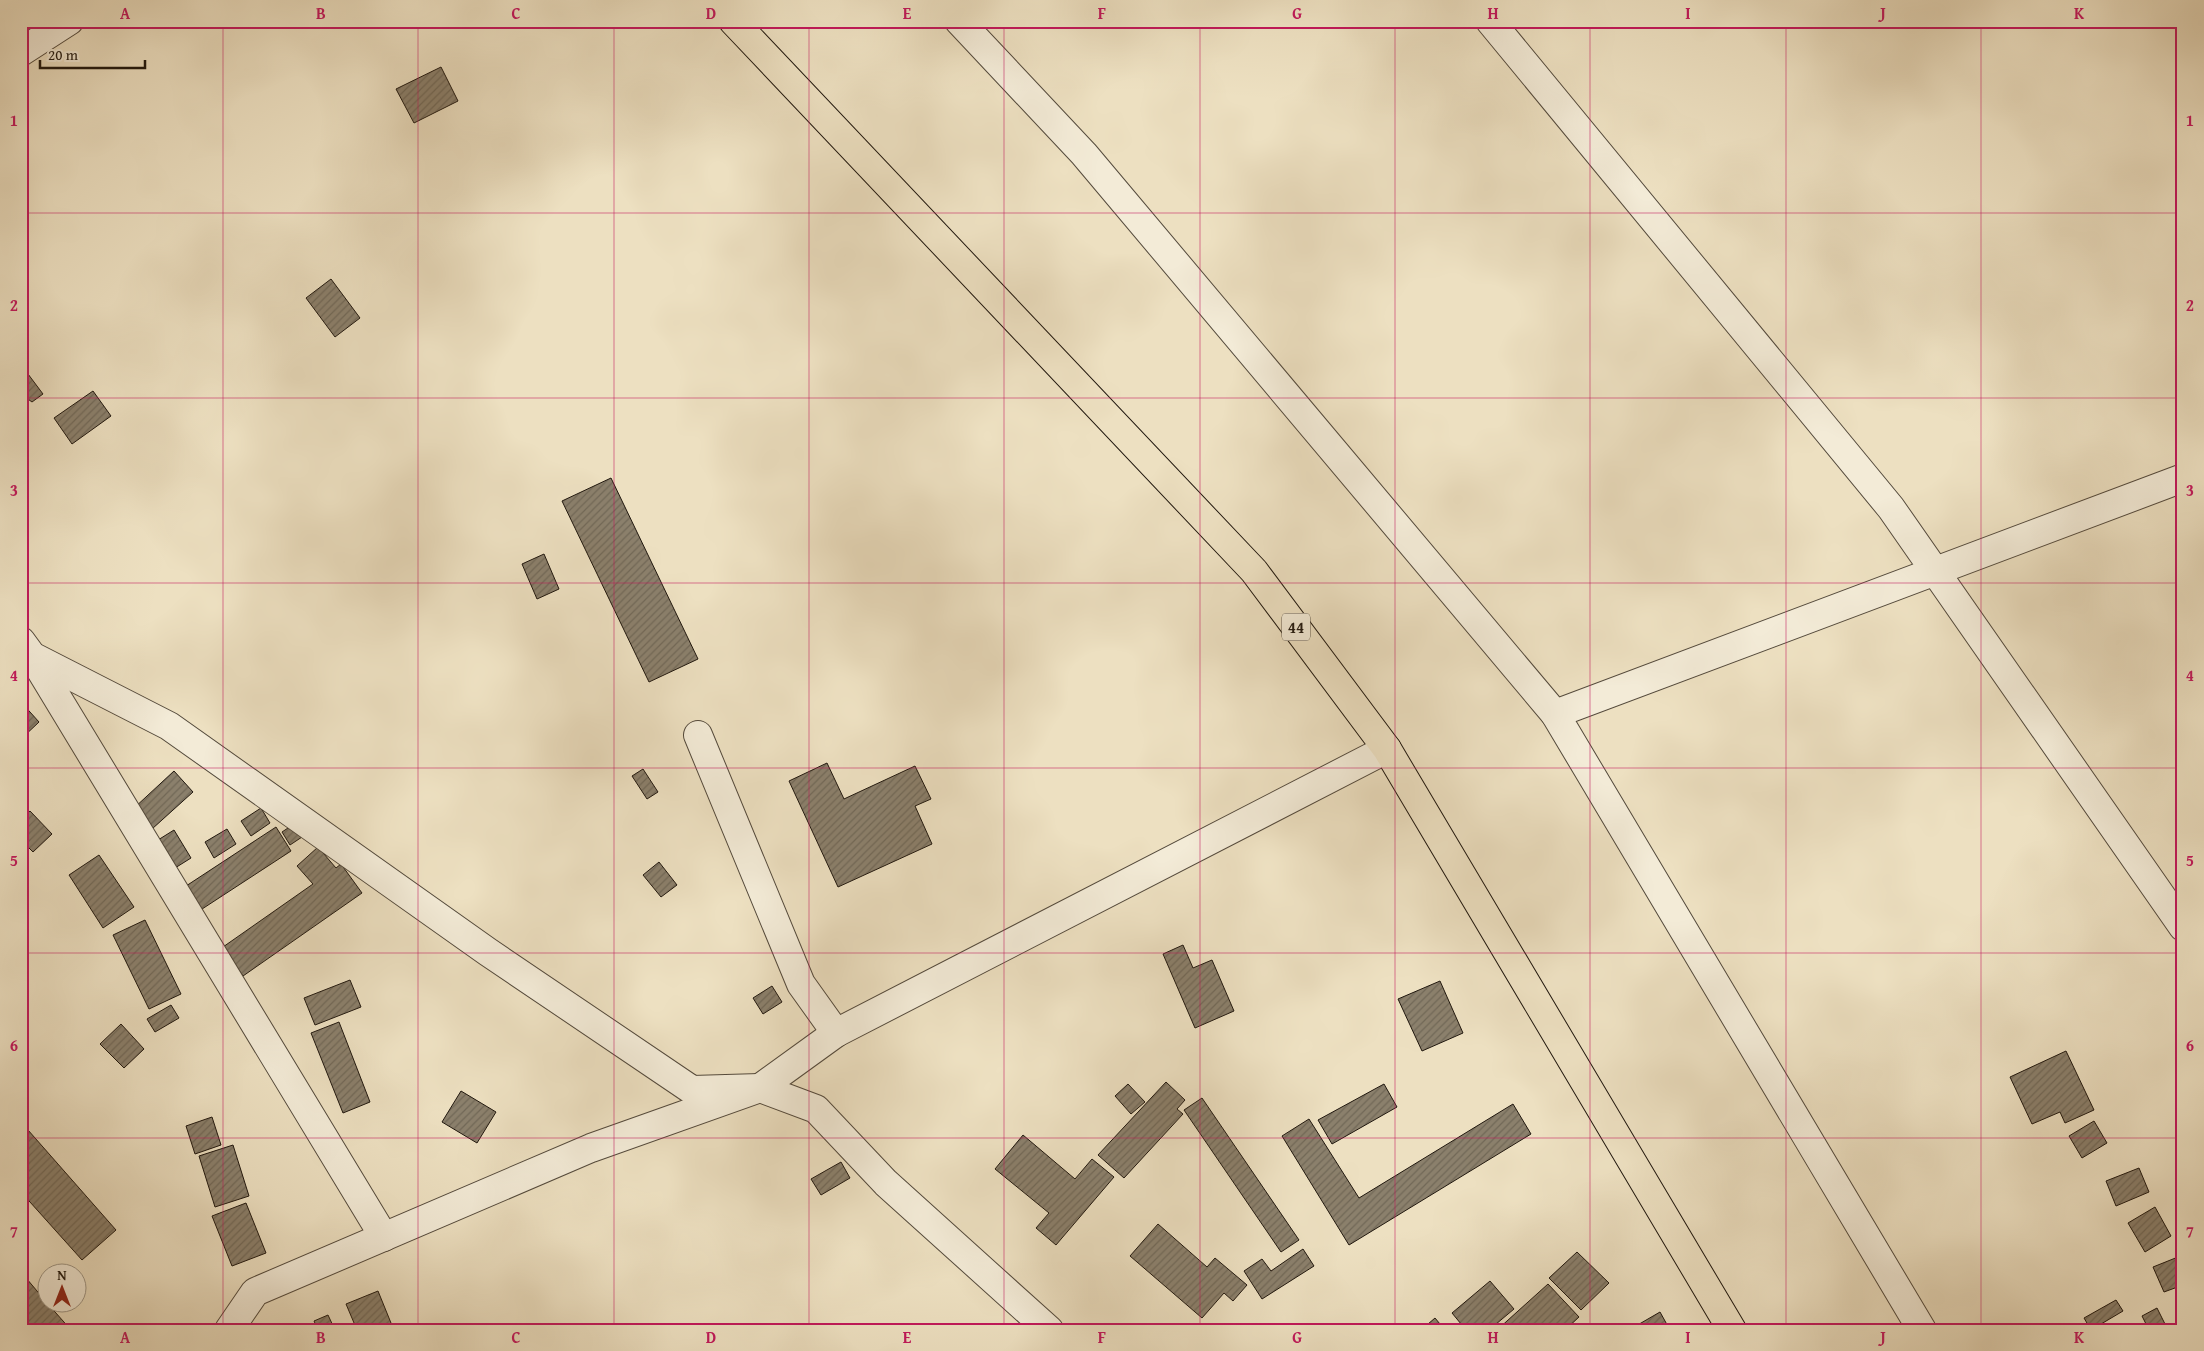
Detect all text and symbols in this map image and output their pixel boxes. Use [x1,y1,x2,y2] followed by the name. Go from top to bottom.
[120,1,131,25] text: A
[316,1,326,25] text: B
[511,1,521,25] text: C
[706,1,716,25] text: D
[903,1,912,25] text: E
[1098,1,1106,25] text: F
[1292,1,1302,25] text: G
[1487,1,1499,25] text: H
[1685,1,1691,25] text: I
[1877,1,1886,25] text: J
[2074,1,2085,25] text: K
[40,38,145,70] scale bar
[48,44,79,65] text: 20 m
[10,108,18,132] text: 1
[2186,108,2194,132] text: 1
[10,293,18,317] text: 2
[2186,293,2194,317] text: 2
[10,478,18,502] text: 3
[2186,478,2194,502] text: 3
[1282,614,1310,640] road number: 44
[10,663,18,687] text: 4
[2186,663,2194,687] text: 4
[10,848,18,872] text: 5
[2186,848,2194,872] text: 5
[10,1033,18,1057] text: 6
[2186,1033,2194,1057] text: 6
[10,1219,18,1243] text: 7
[2186,1219,2194,1243] text: 7
[38,1264,88,1314] north arrow
[57,1265,67,1285] text: N
[120,1325,131,1349] text: A
[316,1325,326,1349] text: B
[511,1325,521,1349] text: C
[706,1325,716,1349] text: D
[903,1325,912,1349] text: E
[1098,1325,1106,1349] text: F
[1292,1325,1302,1349] text: G
[1487,1325,1499,1349] text: H
[1685,1325,1691,1349] text: I
[1877,1325,1886,1349] text: J
[2074,1325,2085,1349] text: K

